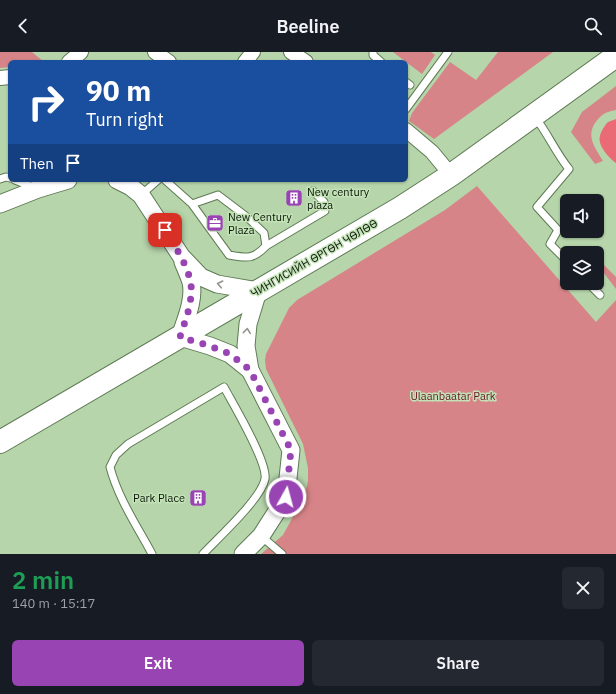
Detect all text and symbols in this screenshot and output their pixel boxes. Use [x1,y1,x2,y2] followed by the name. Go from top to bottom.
[12,15,34,37] icon: back
[277,15,339,38] text: Beeline
[582,15,604,37] icon: search
[86,72,151,109] text: 90 m
[20,76,72,128] icon: right
[86,108,164,131] text: Turn right
[62,152,84,174] icon: arrive
[20,154,54,173] text: Then
[307,185,370,212] place label: New century plaza
[284,188,304,208] building icon: New century plaza
[560,194,604,290] map controls
[560,194,604,238] button: sound
[228,210,292,237] place label: New Century Plaza
[148,213,182,247] pin
[205,213,225,233] office icon: New Century Plaza
[248,216,380,300] street label: ЧИНГИСИЙН ӨРГӨН ЧӨЛӨӨ
[154,219,176,241] icon: arrive
[560,246,604,290] button: layers
[217,280,223,288] one-way arrow
[243,328,252,335] one-way arrow
[410,389,496,403] park label: Ulaanbaatar Park
[265,476,307,518] position arrow
[188,488,208,508] building icon: Park Place
[133,491,185,505] place label: Park Place
[12,564,74,596] text: 2 min
[562,567,604,609] button: close
[12,595,95,612] text: 140 m · 15:17
[12,640,304,686] button: Exit
[312,640,604,686] button: Share

